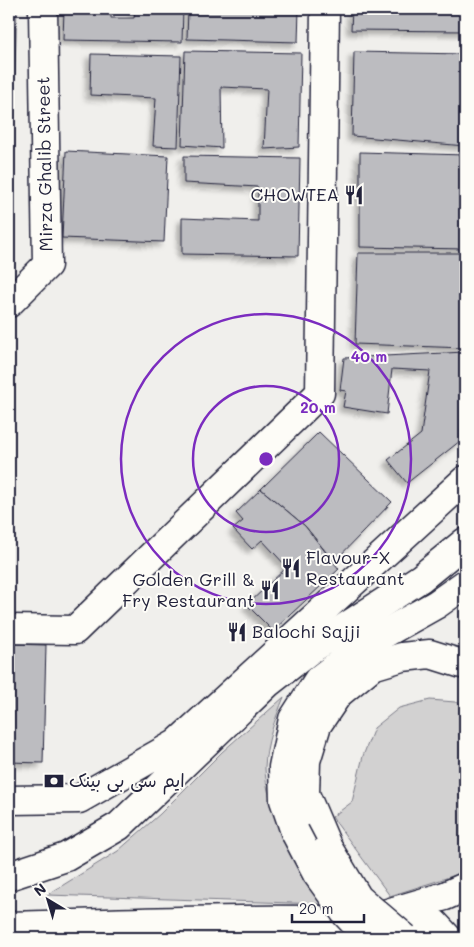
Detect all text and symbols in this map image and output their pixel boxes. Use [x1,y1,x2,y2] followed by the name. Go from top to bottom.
[30,76,58,252] street label: Mirza Ghalib Street
[250,182,339,206] place label: CHOWTEA
[343,184,365,206] restaurant icon: CHOWTEA
[351,346,387,366] text: 40 m
[300,397,336,417] text: 20 m
[257,450,275,468] centre of rings
[306,545,405,590] place label: Flavour-X Restaurant
[280,557,302,579] restaurant icon: Flavour-X Restaurant
[122,567,255,612] place label: Golden Grill & Fry Restaurant
[259,579,281,601] restaurant icon: Golden Grill & Fry Restaurant
[252,619,361,643] place label: Balochi Sajji
[226,621,248,643] restaurant icon: Balochi Sajji
[69,768,185,795] place label: ایم سی بی بینک
[43,770,65,792] bank icon: ایم سی بی بینک
[22,874,72,924] north arrow
[30,879,50,900] text: N
[292,892,364,924] scale bar
[299,898,333,918] text: 20 m

